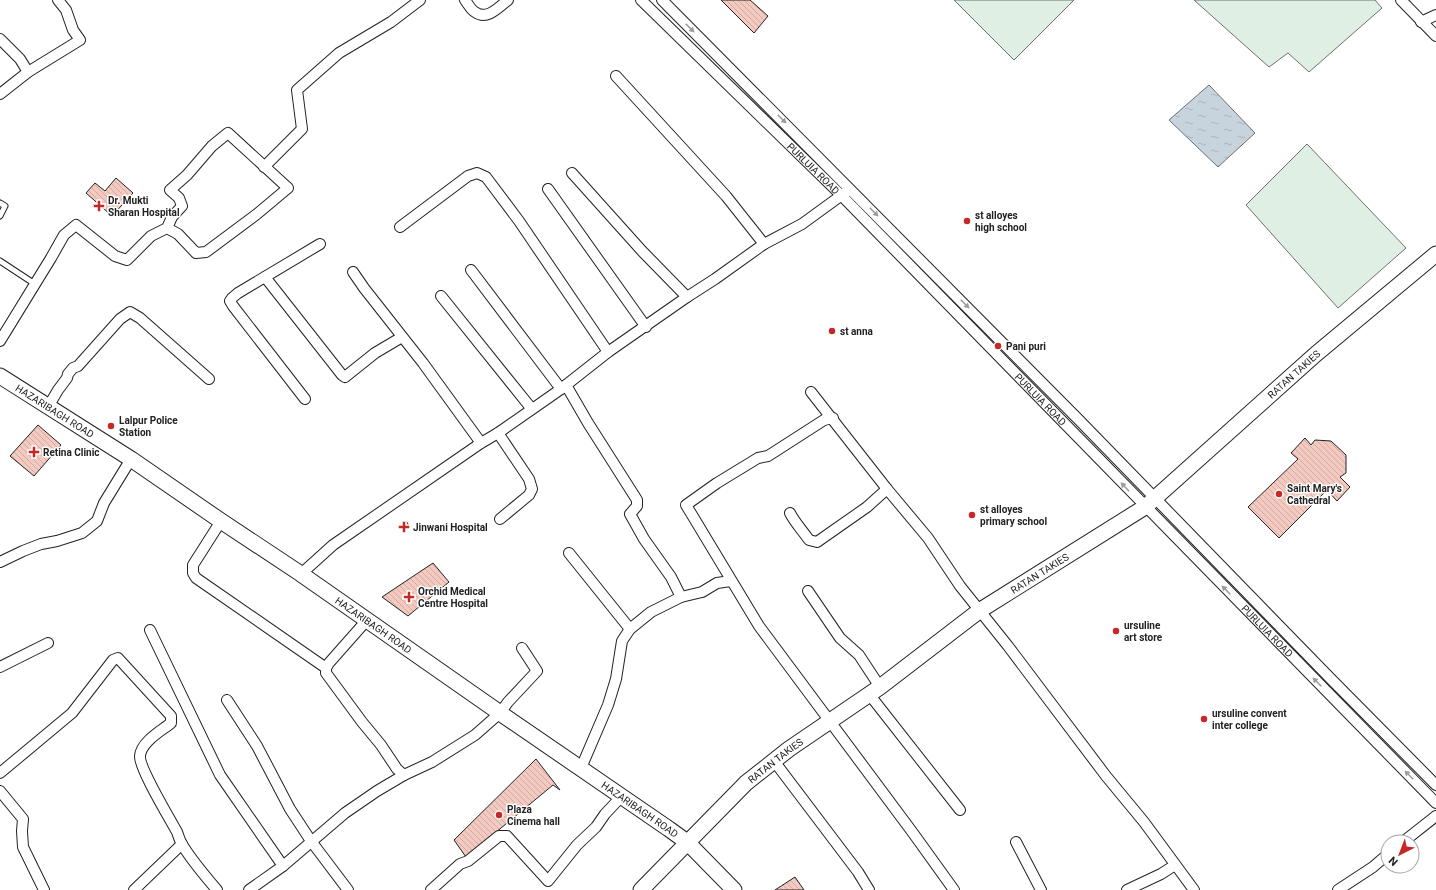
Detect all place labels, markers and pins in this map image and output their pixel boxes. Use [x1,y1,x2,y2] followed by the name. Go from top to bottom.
[108,195,180,218] place label: Dr. Mukti Sharan Hospital
[93,200,105,212] marker: Dr. Mukti Sharan Hospital
[975,210,1027,233] place label: st alloyes high school
[962,216,972,226] marker: st alloyes high school
[827,326,837,336] marker: st anna
[840,326,874,337] place label: st anna
[993,341,1003,351] marker: Pani puri
[1006,341,1046,352] place label: Pani puri
[119,415,178,438] place label: Lalpur Police Station
[106,421,116,431] marker: Lalpur Police Station
[28,446,40,458] marker: Retina Clinic
[43,447,100,458] place label: Retina Clinic
[1287,483,1342,506] place label: Saint Mary's Cathedral
[1274,489,1284,499] marker: Saint Mary's Cathedral
[980,504,1047,527] place label: st alloyes primary school
[967,510,977,520] marker: st alloyes primary school
[398,521,410,533] marker: Jinwani Hospital
[413,522,488,533] place label: Jinwani Hospital
[418,586,488,609] place label: Orchid Medical Centre Hospital
[403,591,415,603] marker: Orchid Medical Centre Hospital
[1124,620,1163,643] place label: ursuline art store
[1111,626,1121,636] marker: ursuline art store
[1212,708,1287,731] place label: ursuline convent inter college
[1199,714,1209,724] marker: ursuline convent inter college
[507,804,560,827] place label: Plaza Cinema hall
[494,810,504,820] marker: Plaza Cinema hall

